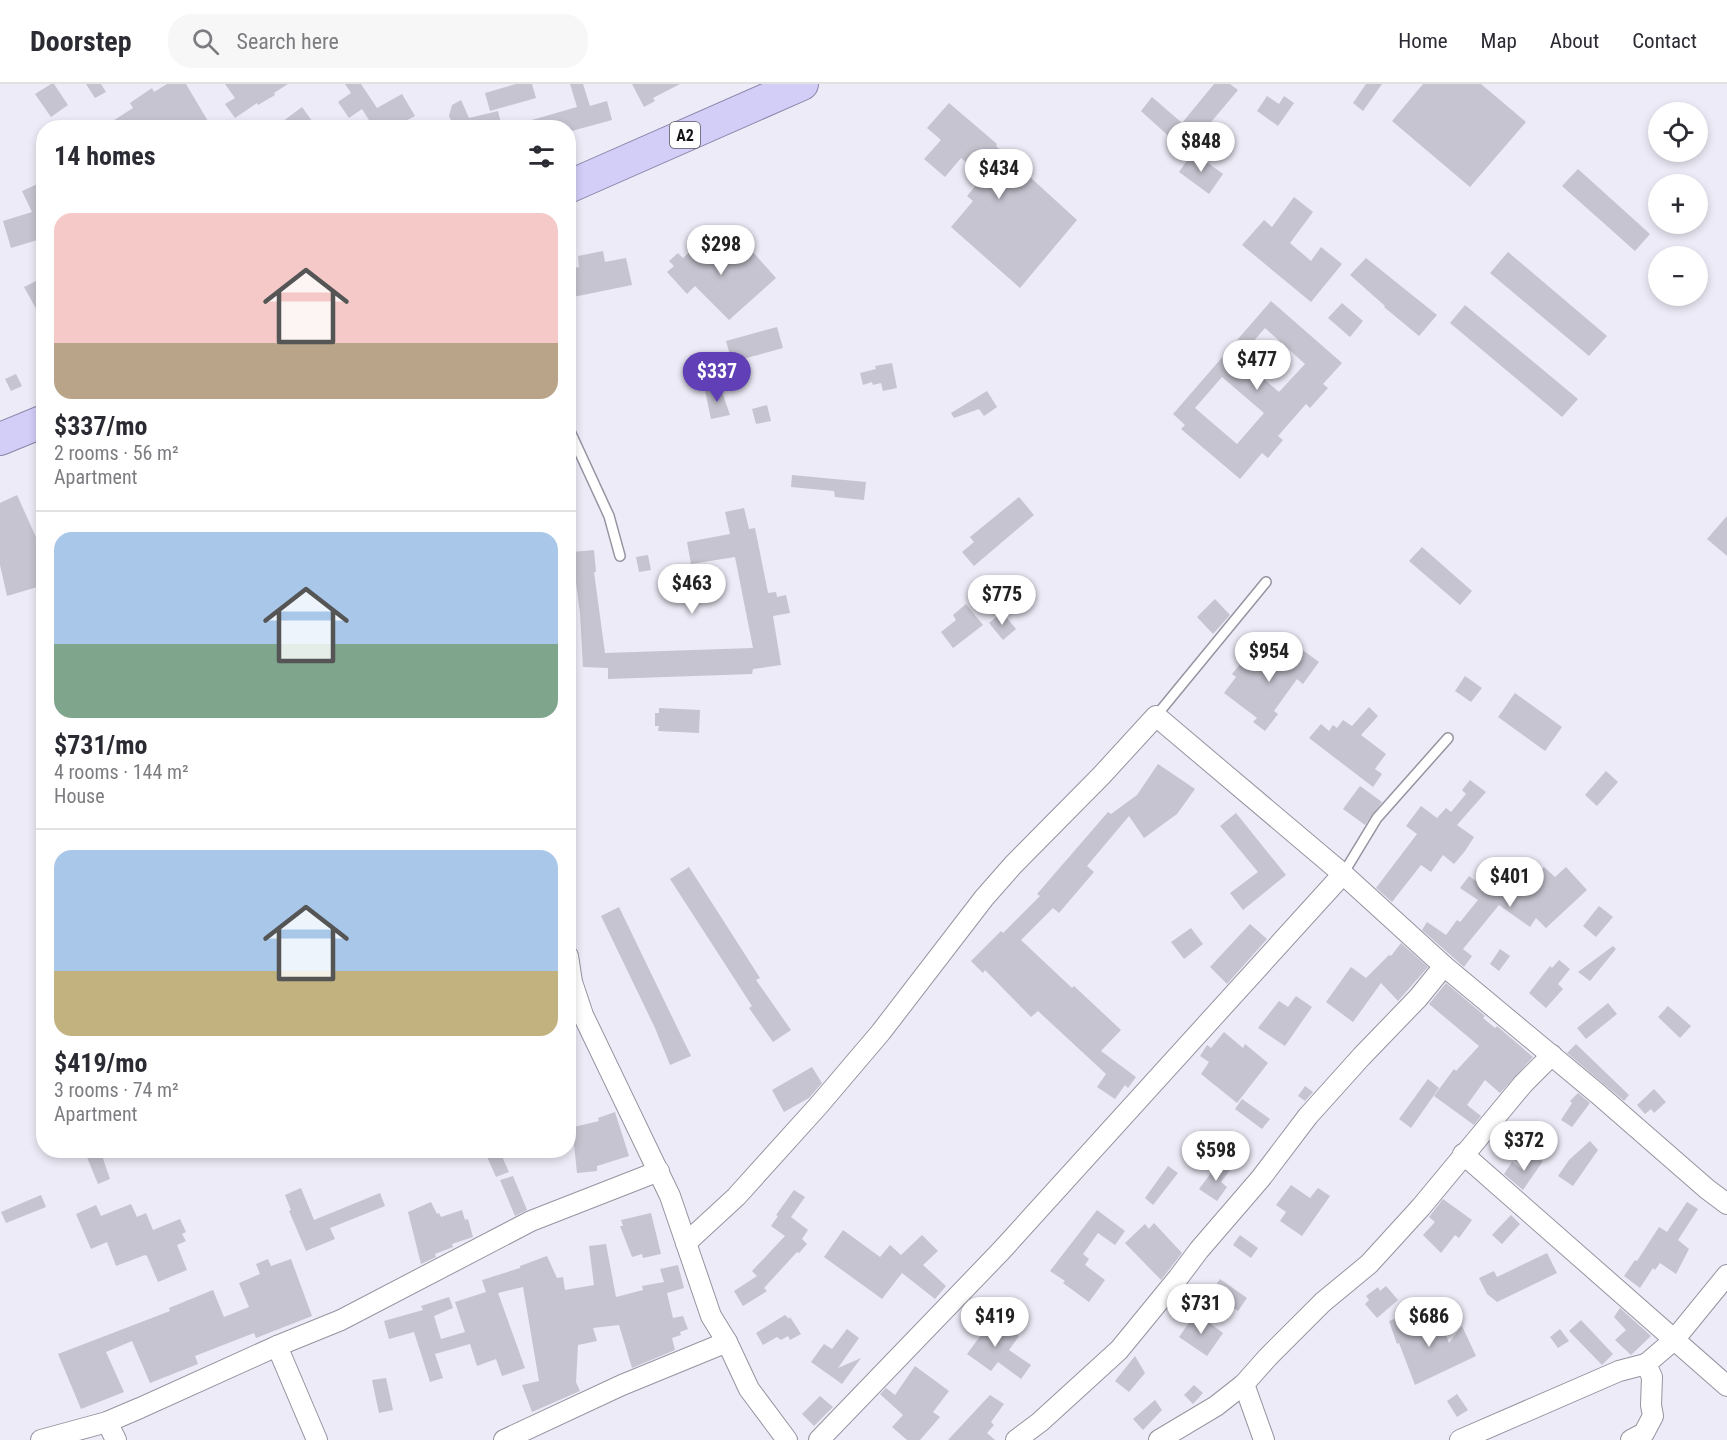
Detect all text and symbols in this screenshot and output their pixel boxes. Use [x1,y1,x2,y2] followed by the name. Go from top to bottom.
[168,14,588,68] search box
[30,25,132,58] text: Doorstep
[189,25,222,58] icon: search
[237,29,339,54] text: Search here
[1398,29,1448,53] text: Home
[1481,29,1517,53] text: Map
[1550,29,1599,53] text: About
[1632,29,1697,53] text: Contact
[1648,102,1708,306] map controls
[1648,102,1708,162] button: locate
[670,122,700,148] road number: A2
[1165,122,1237,173] pin: $848
[1181,129,1221,153] text: $848
[525,140,558,173] icon: filters
[54,141,156,171] text: 14 homes
[963,149,1035,200] pin: $434
[979,156,1019,180] text: $434
[1648,174,1708,234] button: +
[685,225,757,276] pin: $298
[701,232,741,256] text: $298
[1648,246,1708,306] button: −
[252,252,360,360] icon: home
[1221,340,1293,391] pin: $477
[1237,347,1277,371] text: $477
[681,352,753,403] pin: $337
[697,359,737,383] text: $337
[54,411,147,441] text: $337/mo
[54,441,179,465] text: 2 rooms · 56 m²
[54,465,138,489] text: Apartment
[656,564,728,615] pin: $463
[252,571,360,679] icon: home
[672,571,712,595] text: $463
[966,575,1038,626] pin: $775
[982,582,1022,606] text: $775
[1233,632,1305,683] pin: $954
[1249,639,1289,663] text: $954
[54,730,147,760] text: $731/mo
[54,760,189,784] text: 4 rooms · 144 m²
[54,784,105,808] text: House
[1474,857,1546,908] pin: $401
[1490,864,1530,888] text: $401
[252,889,360,997] icon: home
[54,1048,147,1078] text: $419/mo
[54,1078,179,1102] text: 3 rooms · 74 m²
[54,1102,138,1126] text: Apartment
[1488,1121,1560,1172] pin: $372
[1504,1128,1544,1152] text: $372
[1180,1131,1252,1182] pin: $598
[1196,1138,1236,1162] text: $598
[1165,1284,1237,1335] pin: $731
[1181,1291,1221,1315] text: $731
[959,1297,1031,1348] pin: $419
[1393,1297,1465,1348] pin: $686
[975,1304,1015,1328] text: $419
[1409,1304,1449,1328] text: $686

